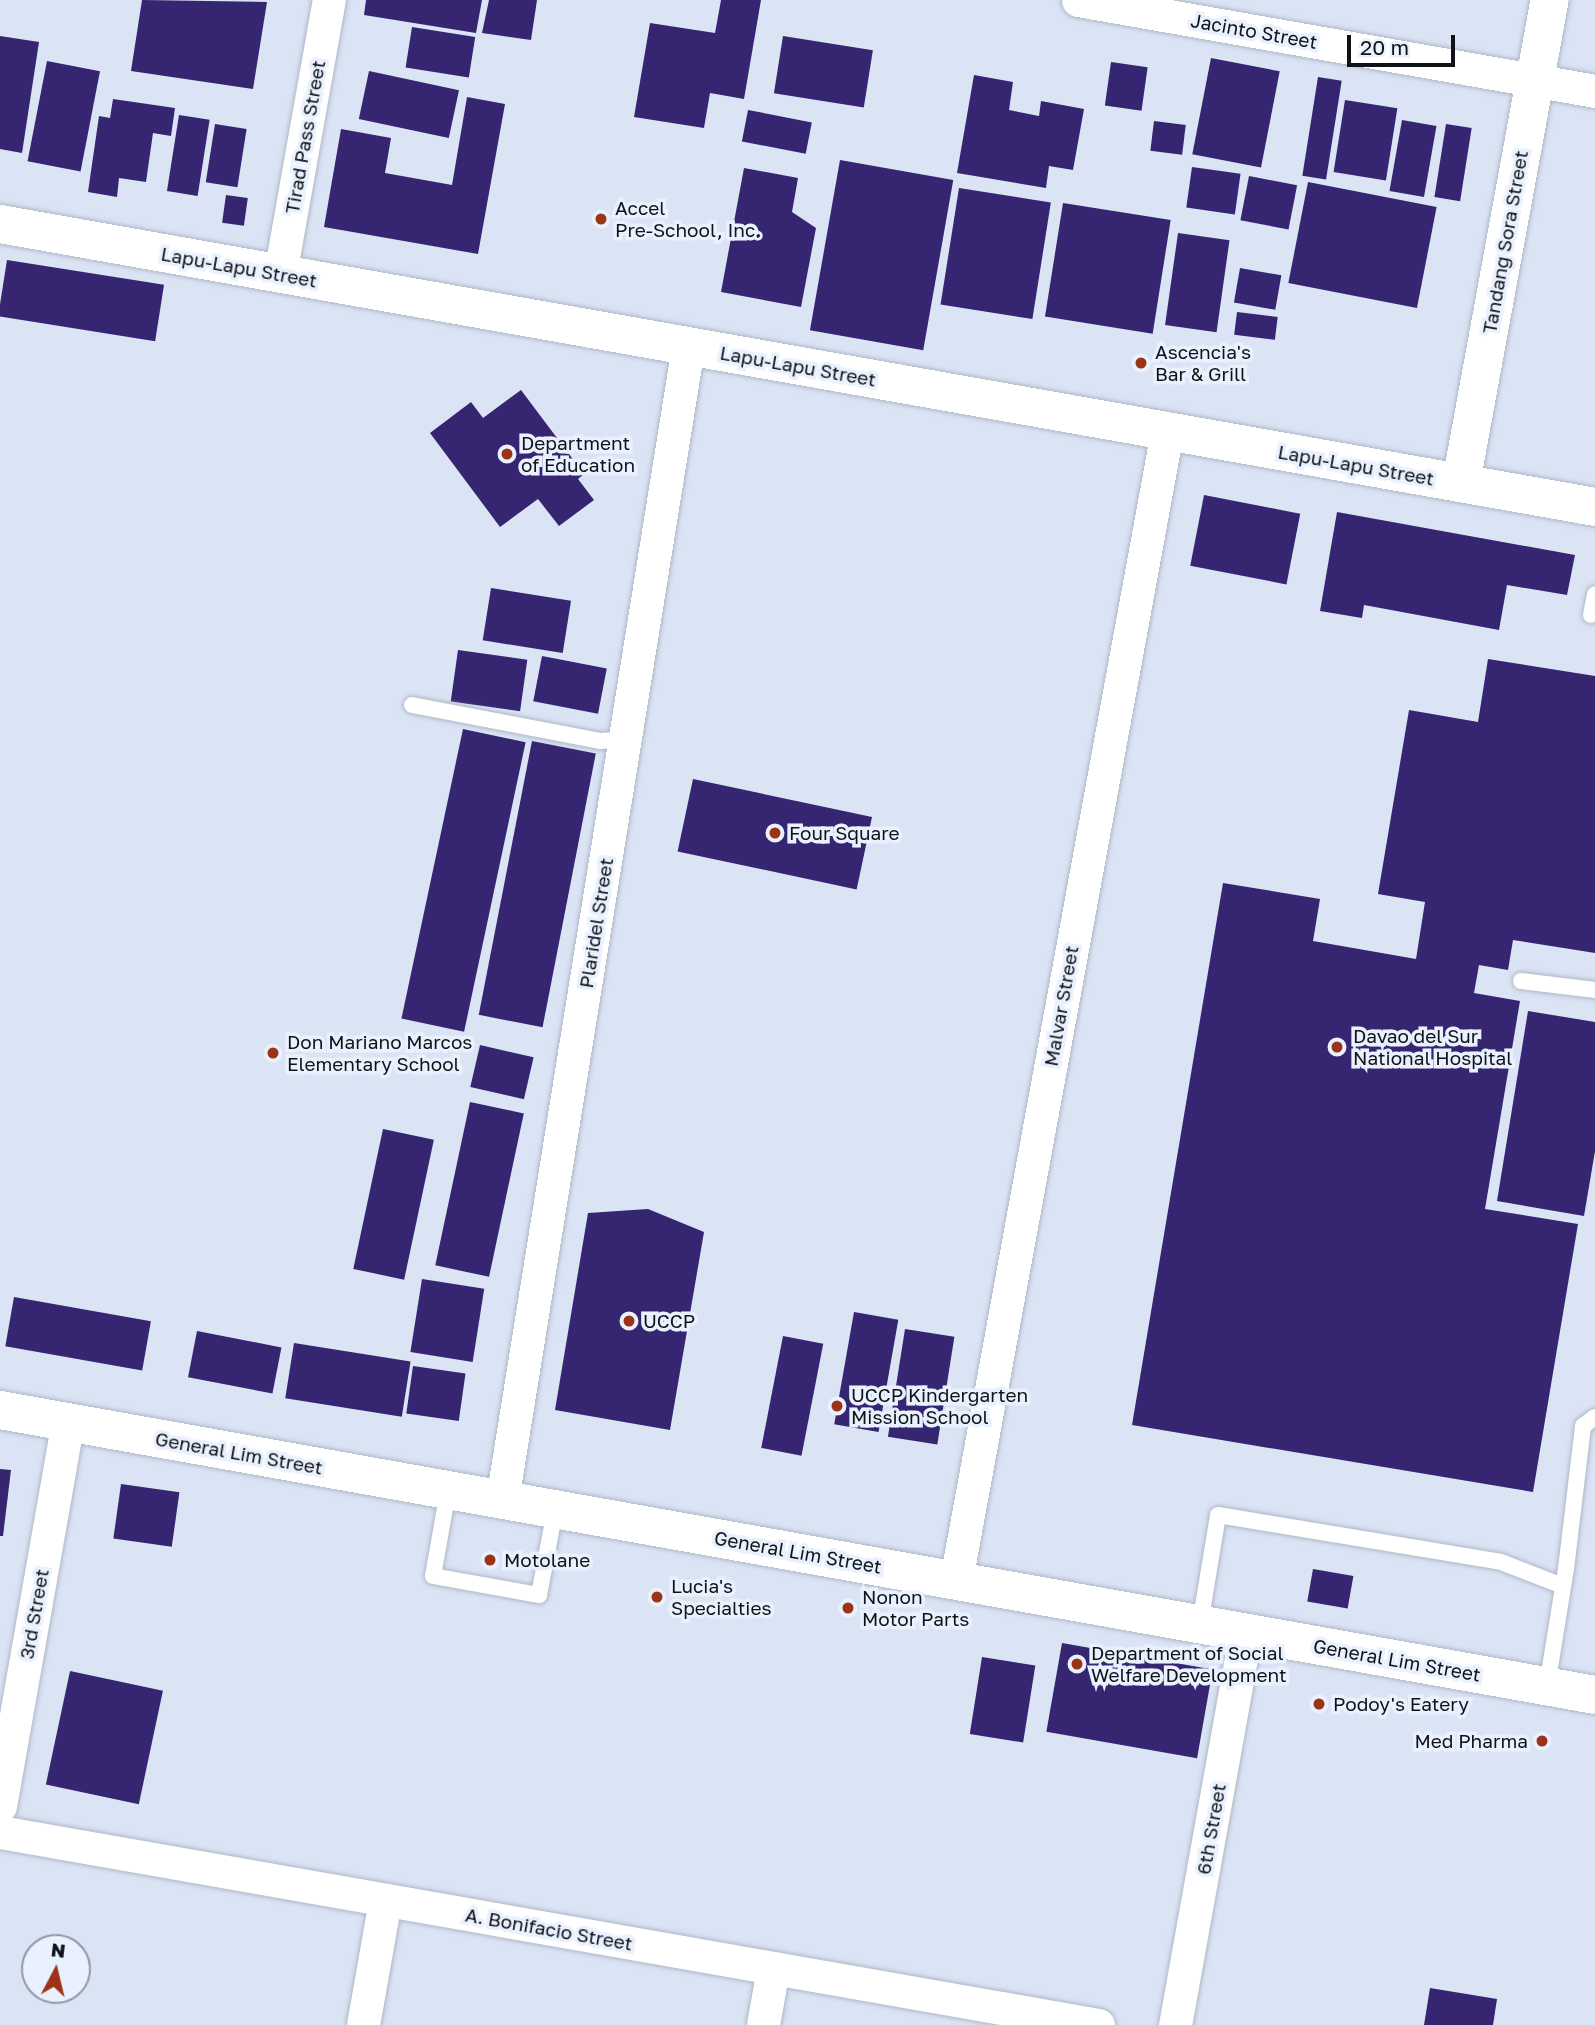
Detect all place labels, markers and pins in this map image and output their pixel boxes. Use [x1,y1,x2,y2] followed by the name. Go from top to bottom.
[615,197,761,241] place label: Accel Pre-School, Inc.
[593,211,609,227] marker: Accel Pre-School, Inc.
[1155,341,1251,385] place label: Ascencia's Bar & Grill
[1133,355,1149,371] marker: Ascencia's Bar & Grill
[521,432,635,476] place label: Department of Education
[499,446,515,462] marker: Department of Education
[789,822,899,844] place label: Four Square
[767,825,783,841] marker: Four Square
[1353,1025,1512,1069] place label: Davao del Sur National Hospital
[287,1031,472,1075] place label: Don Mariano Marcos Elementary School
[1327,1037,1347,1057] marker: Davao del Sur National Hospital
[265,1045,281,1061] marker: Don Mariano Marcos Elementary School
[643,1310,695,1332] place label: UCCP
[621,1313,637,1329] marker: UCCP
[851,1384,1028,1428] place label: UCCP Kindergarten Mission School
[829,1398,845,1414] marker: UCCP Kindergarten Mission School
[504,1549,590,1571] place label: Motolane
[482,1552,498,1568] marker: Motolane
[671,1575,772,1619] place label: Lucia's Specialties
[862,1586,969,1630] place label: Nonon Motor Parts
[649,1589,665,1605] marker: Lucia's Specialties
[840,1600,856,1616] marker: Nonon Motor Parts
[1091,1642,1287,1686] place label: Department of Social Welfare Development
[1069,1656,1085,1672] marker: Department of Social Welfare Development
[1333,1693,1469,1715] place label: Podoy's Eatery
[1311,1696,1327,1712] marker: Podoy's Eatery
[1414,1730,1528,1752] place label: Med Pharma
[1534,1733,1550,1749] marker: Med Pharma

